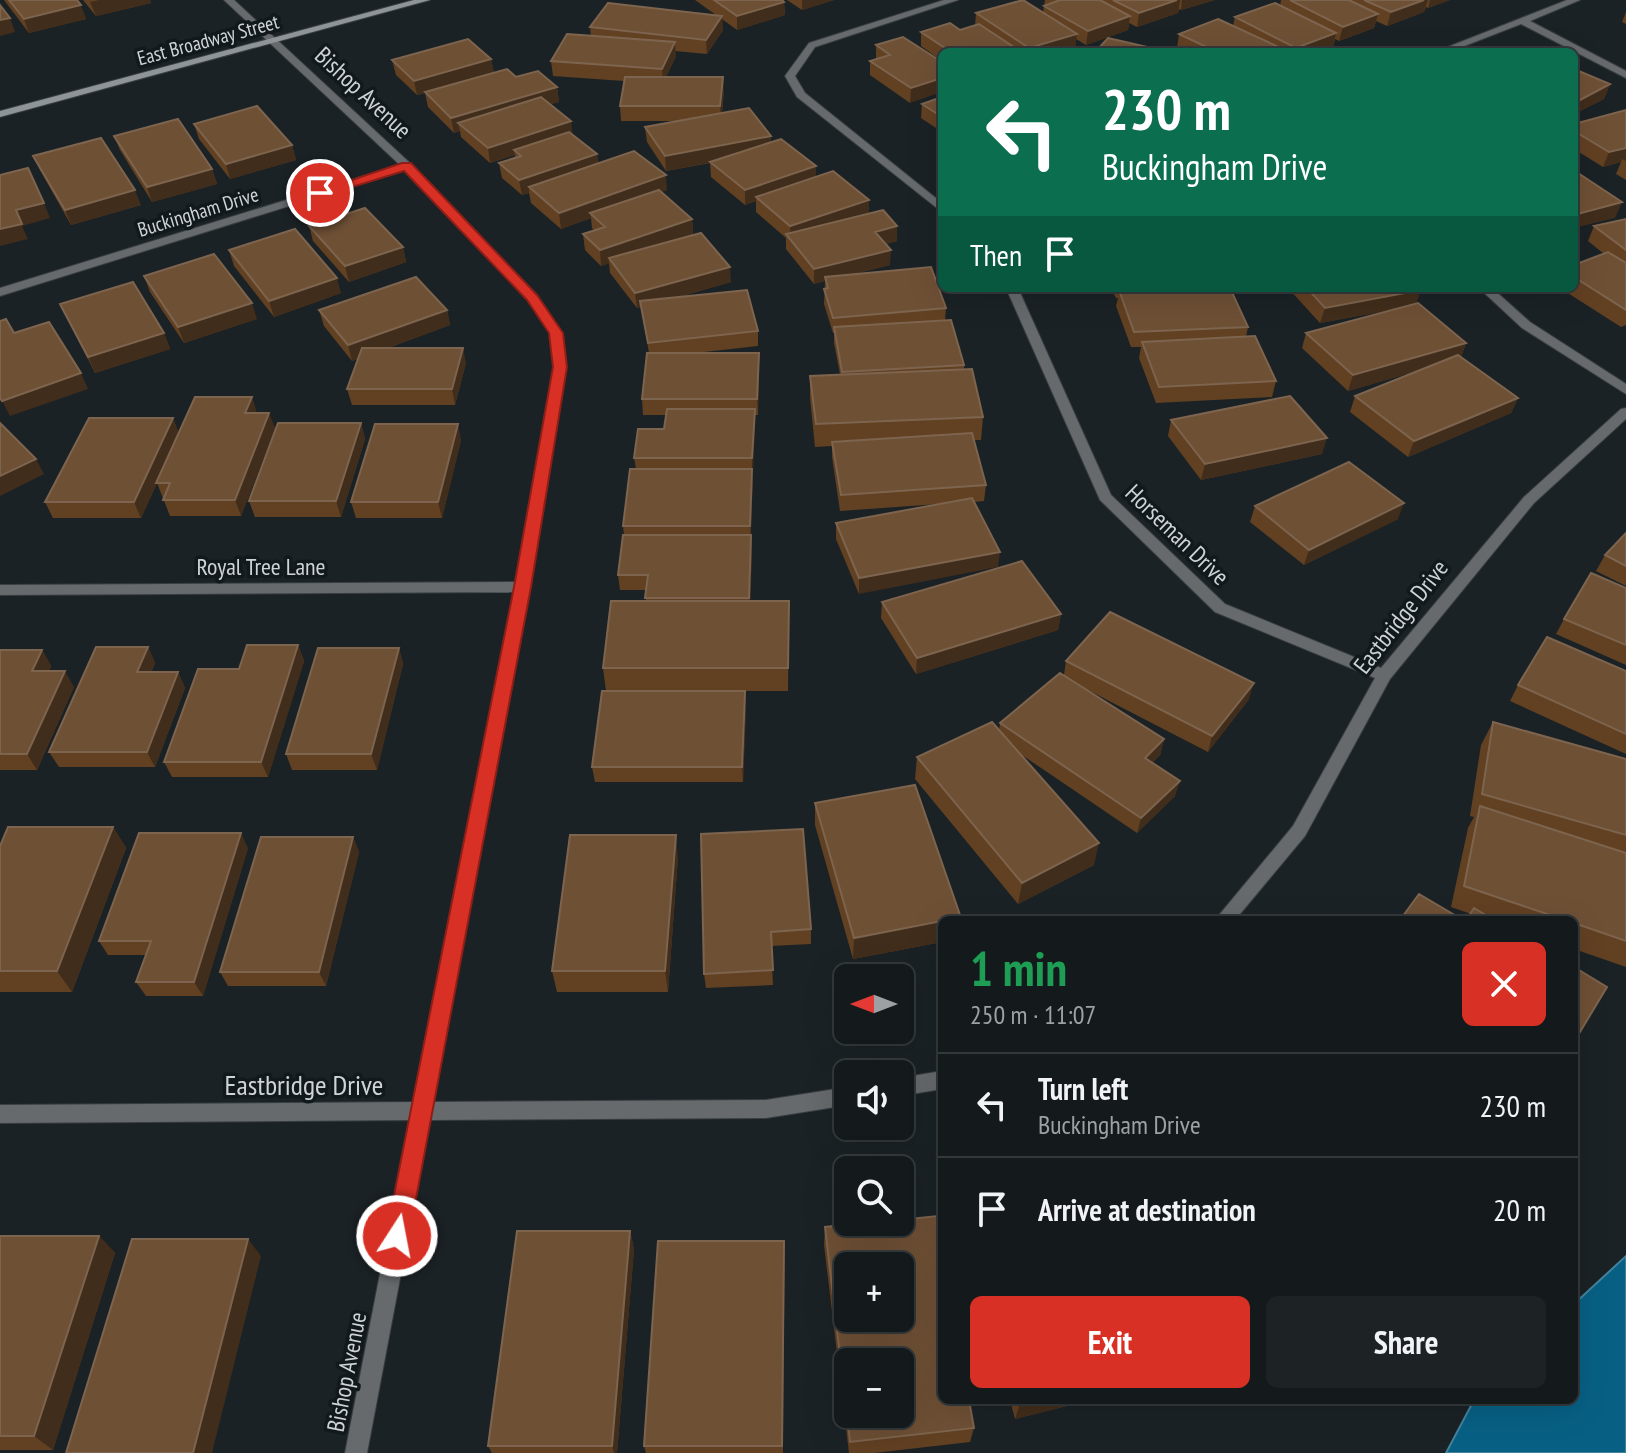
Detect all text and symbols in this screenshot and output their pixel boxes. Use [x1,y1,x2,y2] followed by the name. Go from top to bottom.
[134,8,282,71] street label: East Broadway Street
[308,40,418,145] street label: Bishop Avenue
[1102,73,1231,145] text: 230 m
[970,80,1074,184] icon: left
[1102,143,1327,190] text: Buckingham Drive
[286,159,354,227] pin
[298,171,342,215] icon: arrive
[134,181,262,243] street label: Buckingham Drive
[1038,232,1082,276] icon: arrive
[970,235,1022,274] text: Then
[1119,478,1236,592] street label: Horseman Drive
[196,551,326,582] street label: Royal Tree Lane
[1346,553,1455,680] street label: Eastbridge Drive
[970,937,1067,999] text: 1 min
[1462,942,1546,1026] button: close
[834,964,914,1044] north arrow
[834,964,914,1428] map controls
[970,998,1096,1031] text: 250 m · 11:07
[834,1060,914,1140] button: sound
[225,1066,383,1103] street label: Eastbridge Drive
[1038,1069,1128,1108] text: Turn left
[970,1083,1014,1127] icon: left
[1480,1086,1546,1125] text: 230 m
[1038,1108,1201,1141] text: Buckingham Drive
[834,1156,914,1236] button: search
[970,1187,1014,1231] icon: arrive
[1038,1190,1256,1229] text: Arrive at destination
[1493,1190,1546,1229] text: 20 m
[355,1194,439,1278] position arrow
[834,1252,914,1332] button: +
[970,1296,1250,1388] button: Exit
[1266,1296,1546,1388] button: Share
[320,1309,373,1434] street label: Bishop Avenue
[834,1348,914,1428] button: −

